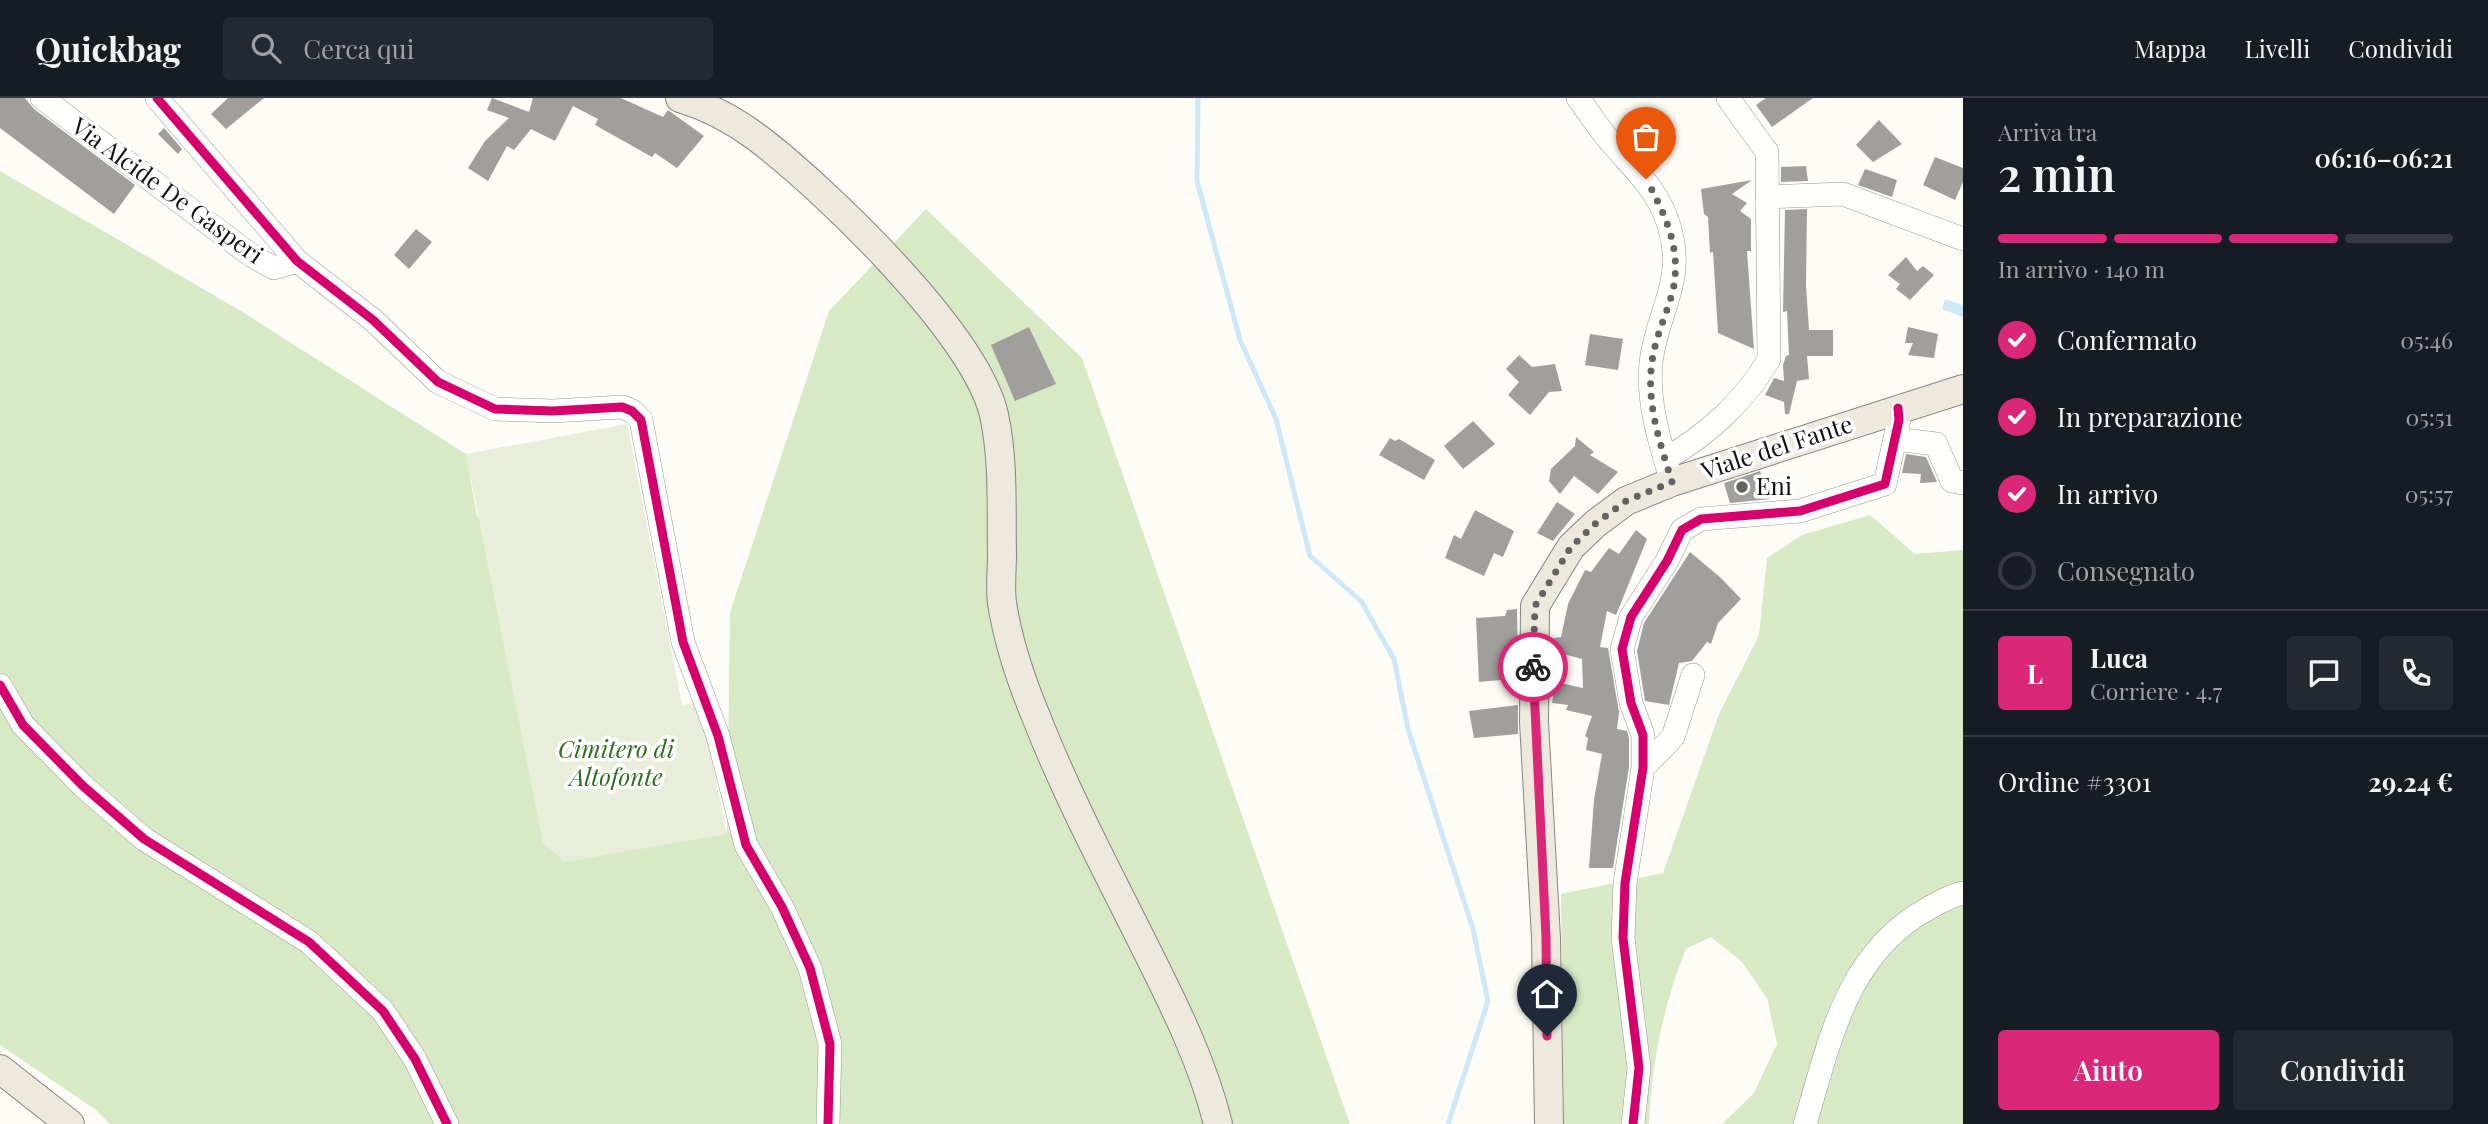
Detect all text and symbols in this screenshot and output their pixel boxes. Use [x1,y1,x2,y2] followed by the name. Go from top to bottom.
[223,17,713,80] search box
[35,26,181,70] text: Quickbag
[247,29,285,67] icon: search
[303,31,414,66] text: Cerca qui
[2134,32,2207,64] text: Mappa
[2245,32,2310,64] text: Livelli
[2348,32,2453,64] text: Condividi
[1616,107,1676,179] pin
[65,108,270,270] street label: Via Alcide De Gasperi
[1998,116,2097,147] text: Arriva tra
[1627,118,1665,156] icon: bag
[2315,140,2453,175] text: 06:16–06:21
[1998,142,2116,204] text: 2 min
[1998,253,2165,284] text: In arrivo · 140 m
[1998,321,2036,359] icon: check
[2057,322,2197,357] text: Confermato
[2400,324,2453,355] text: 05:46
[1998,398,2036,436] icon: check
[2057,399,2243,434] text: In preparazione
[2405,401,2453,432] text: 05:51
[1696,407,1856,486] street label: Viale del Fante
[1756,469,1792,501] place label: Eni
[1998,475,2036,513] icon: check
[2057,476,2158,511] text: In arrivo
[2405,478,2453,509] text: 05:57
[1734,479,1750,495] marker: Eni
[2057,553,2195,588] text: Consegnato
[1498,632,1568,702] courier
[2287,636,2361,710] button: chat
[2379,636,2453,710] button: phone
[2090,640,2148,675] text: Luca
[1514,648,1552,686] icon: bike
[2027,656,2043,691] text: L
[2090,675,2222,706] text: Corriere · 4.7
[558,732,675,792] park label: Cimitero di Altofonte
[1998,764,2151,799] text: Ordine #3301
[2368,764,2453,799] text: 29.24 €
[1517,964,1577,1036] pin
[1528,975,1566,1013] icon: home
[1998,1030,2219,1110] button: Aiuto
[2233,1030,2453,1110] button: Condividi

